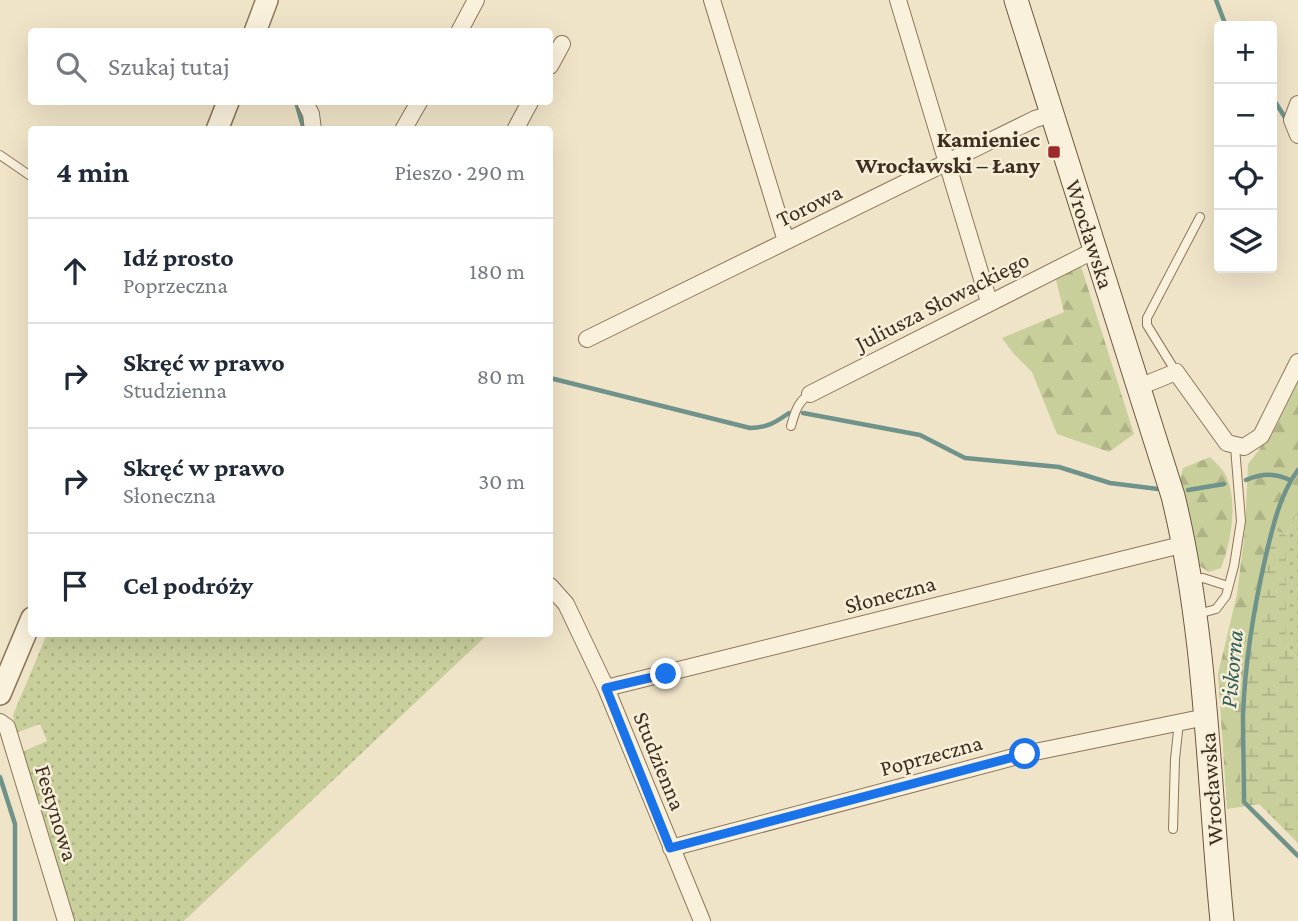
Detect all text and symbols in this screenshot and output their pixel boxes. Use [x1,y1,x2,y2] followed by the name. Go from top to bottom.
[1214,21,1277,273] map controls
[1214,21,1277,84] button: +
[28,28,553,105] search box
[52,48,90,86] icon: search
[108,52,230,81] text: Szukaj tutaj
[1214,84,1277,147] button: −
[854,126,1041,178] place label: Kamieniec Wrocławski – Łany
[1046,144,1062,160] marker: Kamieniec Wrocławski – Łany
[1214,147,1277,210] button: locate
[56,155,129,188] text: 4 min
[395,159,525,185] text: Pieszo · 290 m
[1060,176,1120,292] street label: Wrocławska
[772,178,846,232] street label: Torowa
[1214,210,1277,273] button: layers
[123,243,234,272] text: Idź prosto
[849,246,1033,357] street label: Juliusza Słowackiego
[56,252,94,290] icon: ahead
[469,258,525,284] text: 180 m
[123,272,228,298] text: Poprzeczna
[123,348,285,377] text: Skręć w prawo
[56,357,94,395] icon: right
[477,363,525,389] text: 80 m
[123,377,227,403] text: Studzienna
[123,453,285,482] text: Skręć w prawo
[56,462,94,500] icon: right
[478,468,525,494] text: 30 m
[123,482,216,508] text: Słoneczna
[56,567,94,605] icon: arrive
[842,569,939,619] street label: Słoneczna
[123,571,253,600] text: Cel podróży
[1214,629,1248,709] water label: Piskorna
[650,658,681,689] route end
[628,708,692,814] street label: Studzienna
[877,729,985,781] street label: Poprzeczna
[1194,731,1228,846] street label: Wrocławska
[1009,738,1040,769] route start
[30,762,84,865] street label: Festynowa

